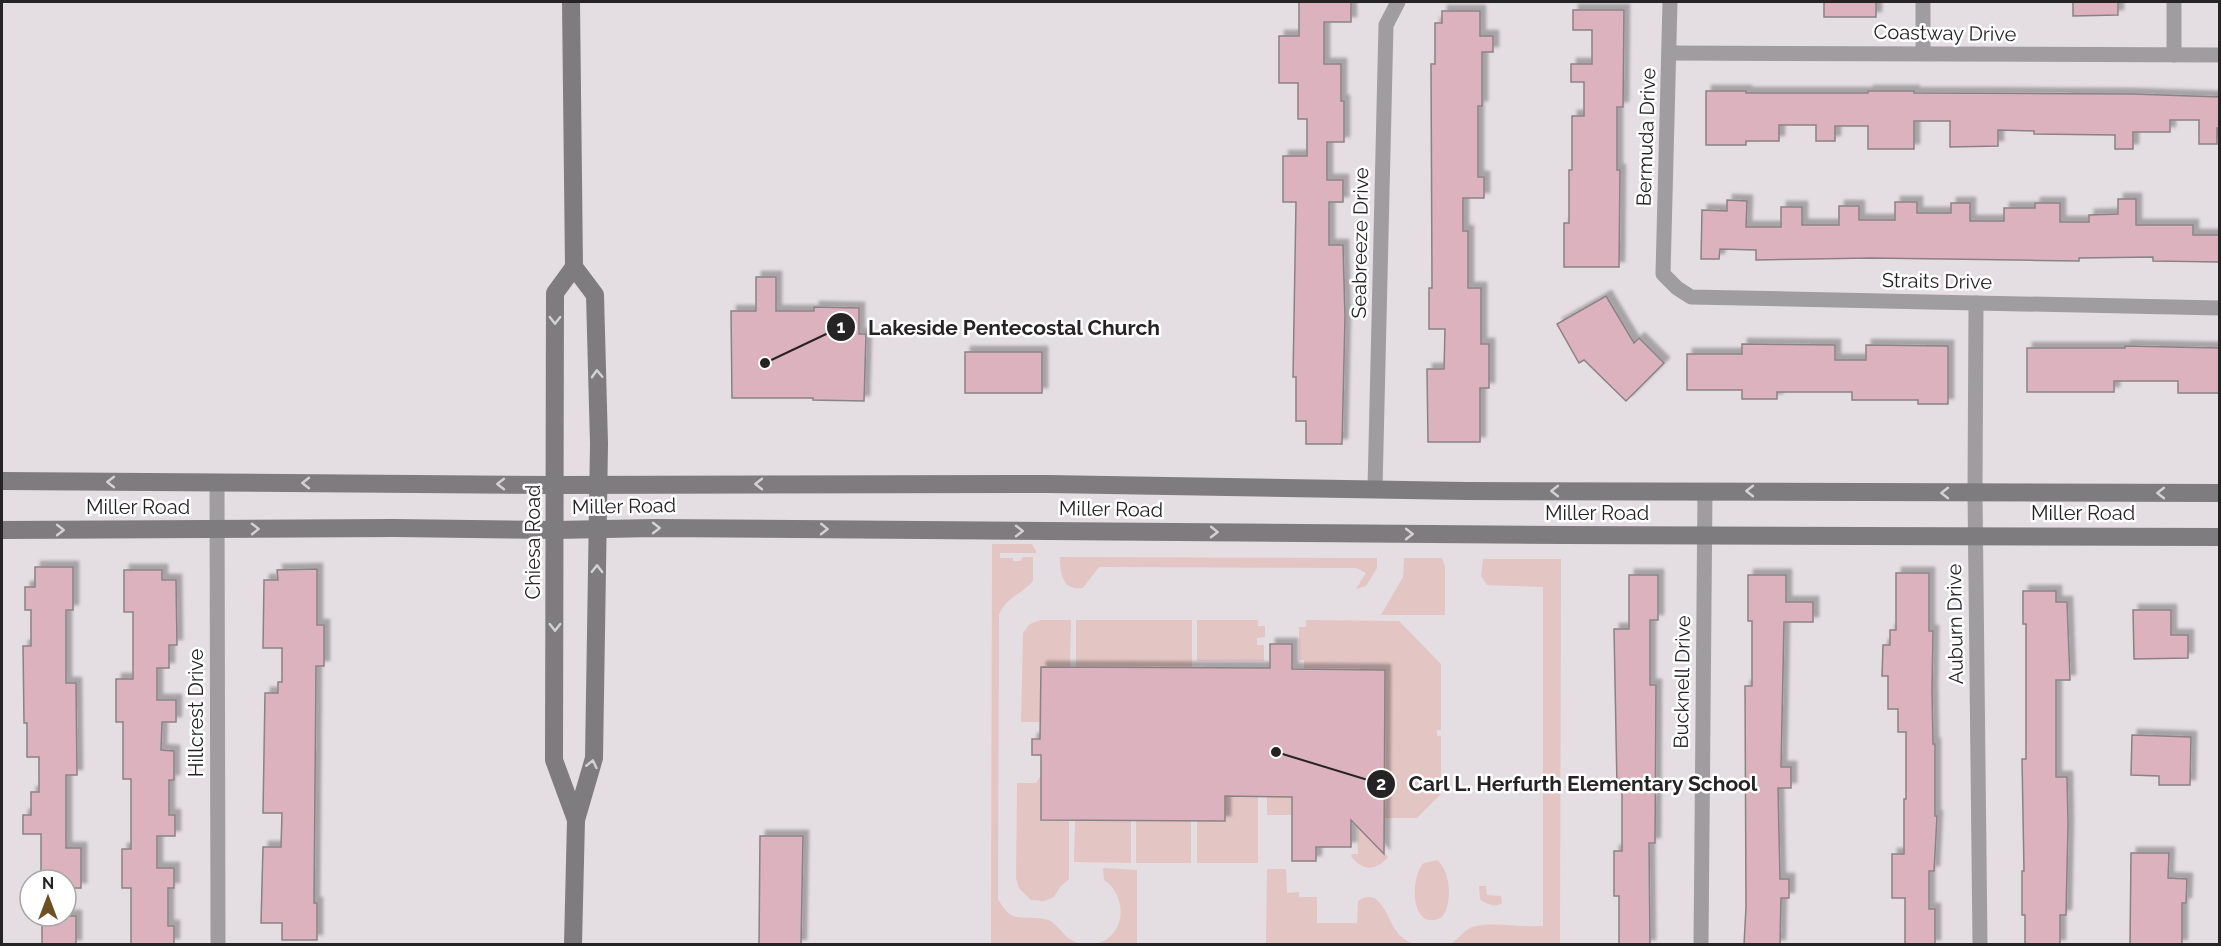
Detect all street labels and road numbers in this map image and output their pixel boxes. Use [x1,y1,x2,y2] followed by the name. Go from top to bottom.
[1874,20,2017,46] street label: Coastway Drive
[1632,67,1660,207] street label: Bermuda Drive
[1347,167,1373,319] street label: Seabreeze Drive
[1882,268,1992,294] street label: Straits Drive
[521,484,545,600] street label: Chiesa Road
[572,493,676,519] street label: Miller Road
[86,495,190,519] street label: Miller Road
[1059,496,1163,522] street label: Miller Road
[1545,501,1649,525] street label: Miller Road
[2031,501,2135,525] street label: Miller Road
[1942,563,1968,685] street label: Auburn Drive
[1669,615,1695,749] street label: Bucknell Drive
[184,648,208,777] street label: Hillcrest Drive

